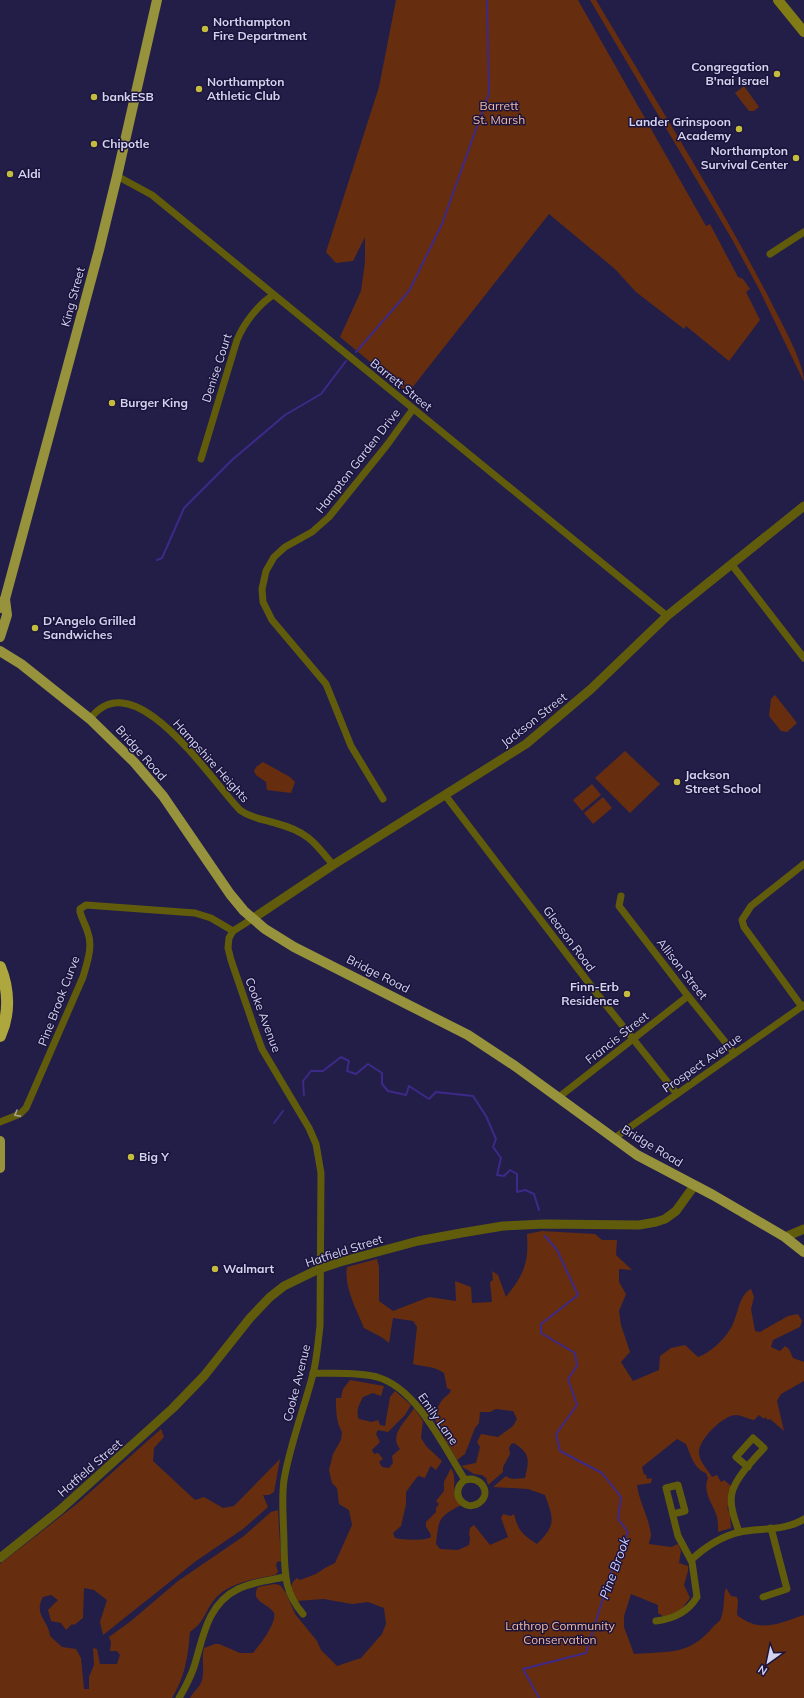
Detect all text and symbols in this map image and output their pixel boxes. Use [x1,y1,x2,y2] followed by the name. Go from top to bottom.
[213,14,307,43] place label: Northampton Fire Department
[200,24,210,34] marker: Northampton Fire Department
[691,59,769,88] place label: Congregation B'nai Israel
[772,69,782,79] marker: Congregation B'nai Israel
[207,74,284,103] place label: Northampton Athletic Club
[194,84,204,94] marker: Northampton Athletic Club
[102,89,154,104] place label: bankESB
[89,92,99,102] marker: bankESB
[473,98,525,127] park label: Barrett St. Marsh
[629,114,731,143] place label: Lander Grinspoon Academy
[734,124,744,134] marker: Lander Grinspoon Academy
[102,136,150,151] place label: Chipotle
[89,139,99,149] marker: Chipotle
[701,143,788,172] place label: Northampton Survival Center
[791,153,801,163] marker: Northampton Survival Center
[18,166,41,181] place label: Aldi
[5,169,15,179] marker: Aldi
[57,265,88,328] street label: King Street
[198,332,235,404] street label: Denise Court
[367,355,435,414] street label: Barrett Street
[120,395,188,410] place label: Burger King
[107,398,117,408] marker: Burger King
[312,406,403,516] street label: Hampton Garden Drive
[43,613,136,642] place label: D'Angelo Grilled Sandwiches
[30,623,40,633] marker: D'Angelo Grilled Sandwiches
[498,689,570,750] street label: Jackson Street
[170,716,253,805] street label: Hampshire Heights
[113,722,170,783] street label: Bridge Road
[685,767,761,796] place label: Jackson Street School
[672,777,682,787] marker: Jackson Street School
[540,903,599,974] street label: Gleason Road
[654,935,711,1002] street label: Allison Street
[344,951,412,996] street label: Bridge Road
[34,954,83,1048] street label: Pine Brook Curve
[242,975,285,1054] street label: Cooke Avenue
[561,979,619,1008] place label: Finn-Erb Residence
[622,989,632,999] marker: Finn-Erb Residence
[582,1008,651,1067] street label: Francis Street
[659,1030,744,1096] street label: Prospect Avenue
[14,1109,21,1117] one-way arrow
[619,1121,686,1170] street label: Bridge Road
[139,1149,169,1164] place label: Big Y
[126,1152,136,1162] marker: Big Y
[303,1231,384,1270] street label: Hatfield Street
[223,1261,275,1276] place label: Walmart
[210,1264,220,1274] marker: Walmart
[280,1343,313,1423] street label: Cooke Avenue
[415,1390,462,1448] street label: Emily Lane
[54,1436,125,1500] street label: Hatfield Street
[595,1535,633,1601] water label: Pine Brook
[505,1618,615,1647] park label: Lathrop Community Conservation
[748,1642,788,1682] north arrow
[755,1662,770,1679] text: N

